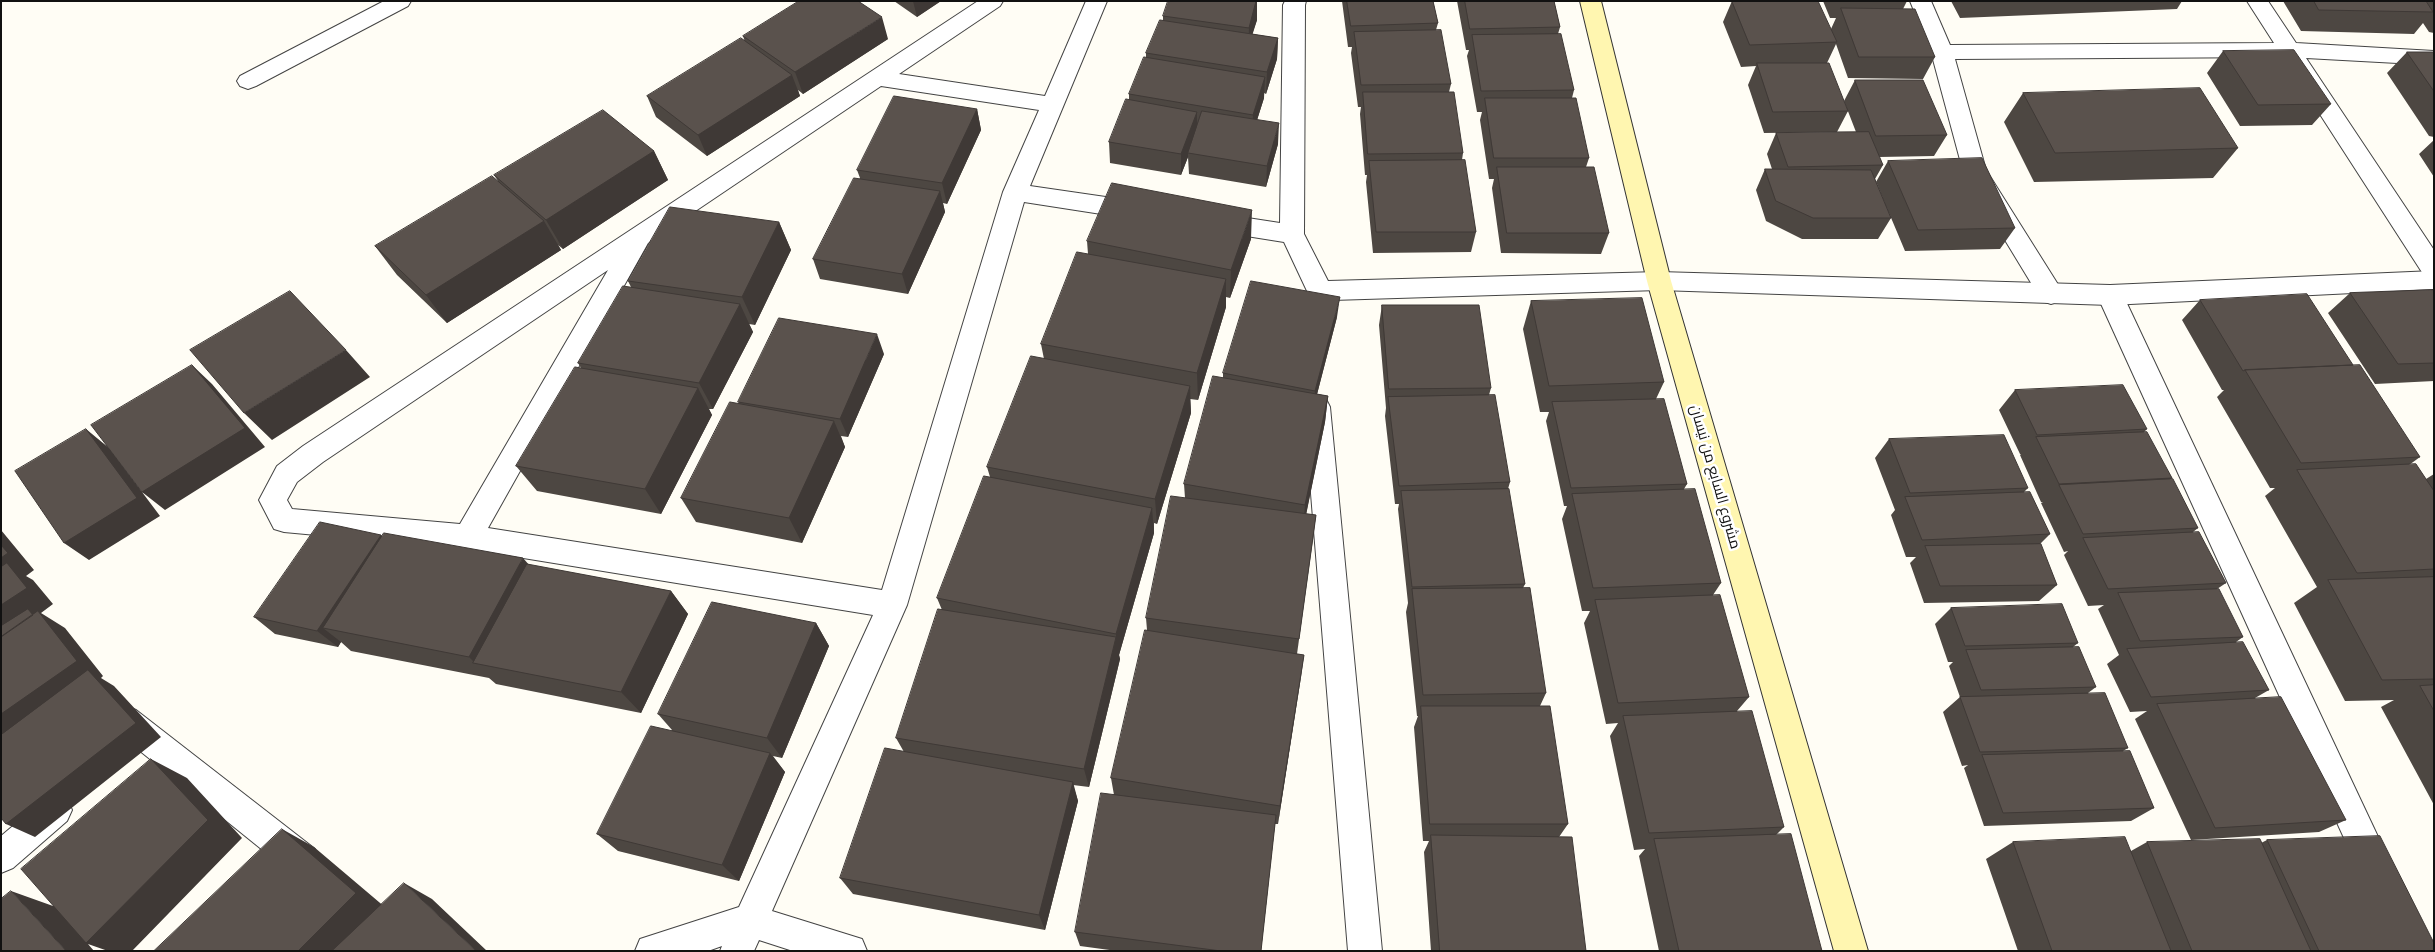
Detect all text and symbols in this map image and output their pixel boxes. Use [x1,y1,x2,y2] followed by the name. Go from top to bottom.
[1686,403,1744,551] street label: مشروع السابع من نيسان

